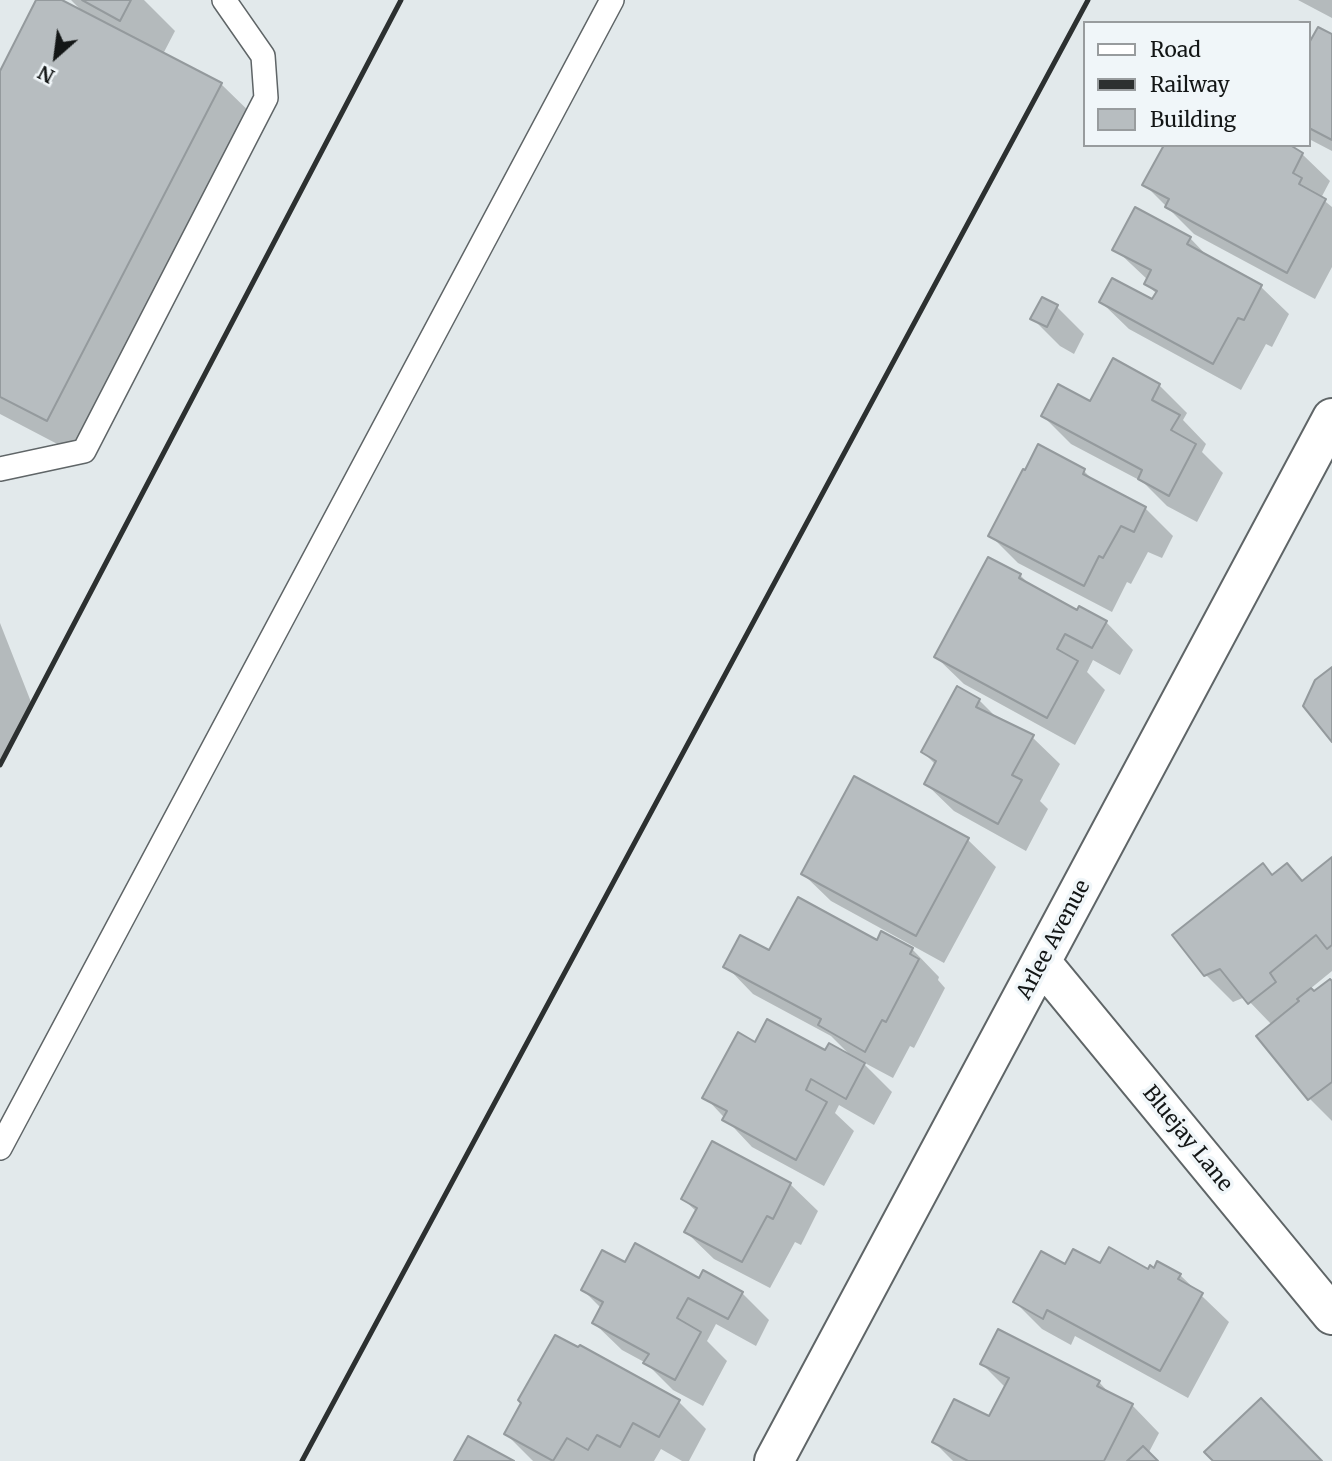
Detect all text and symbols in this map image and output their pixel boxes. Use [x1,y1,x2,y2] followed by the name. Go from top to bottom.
[21,21,91,91] north arrow
[1084,21,1311,147] legend
[1150,36,1201,63] text: Road
[34,60,58,89] text: N
[1150,71,1230,98] text: Railway
[1150,106,1236,133] text: Building
[1012,876,1096,1004] street label: Arlee Avenue
[1137,1081,1237,1197] street label: Bluejay Lane

